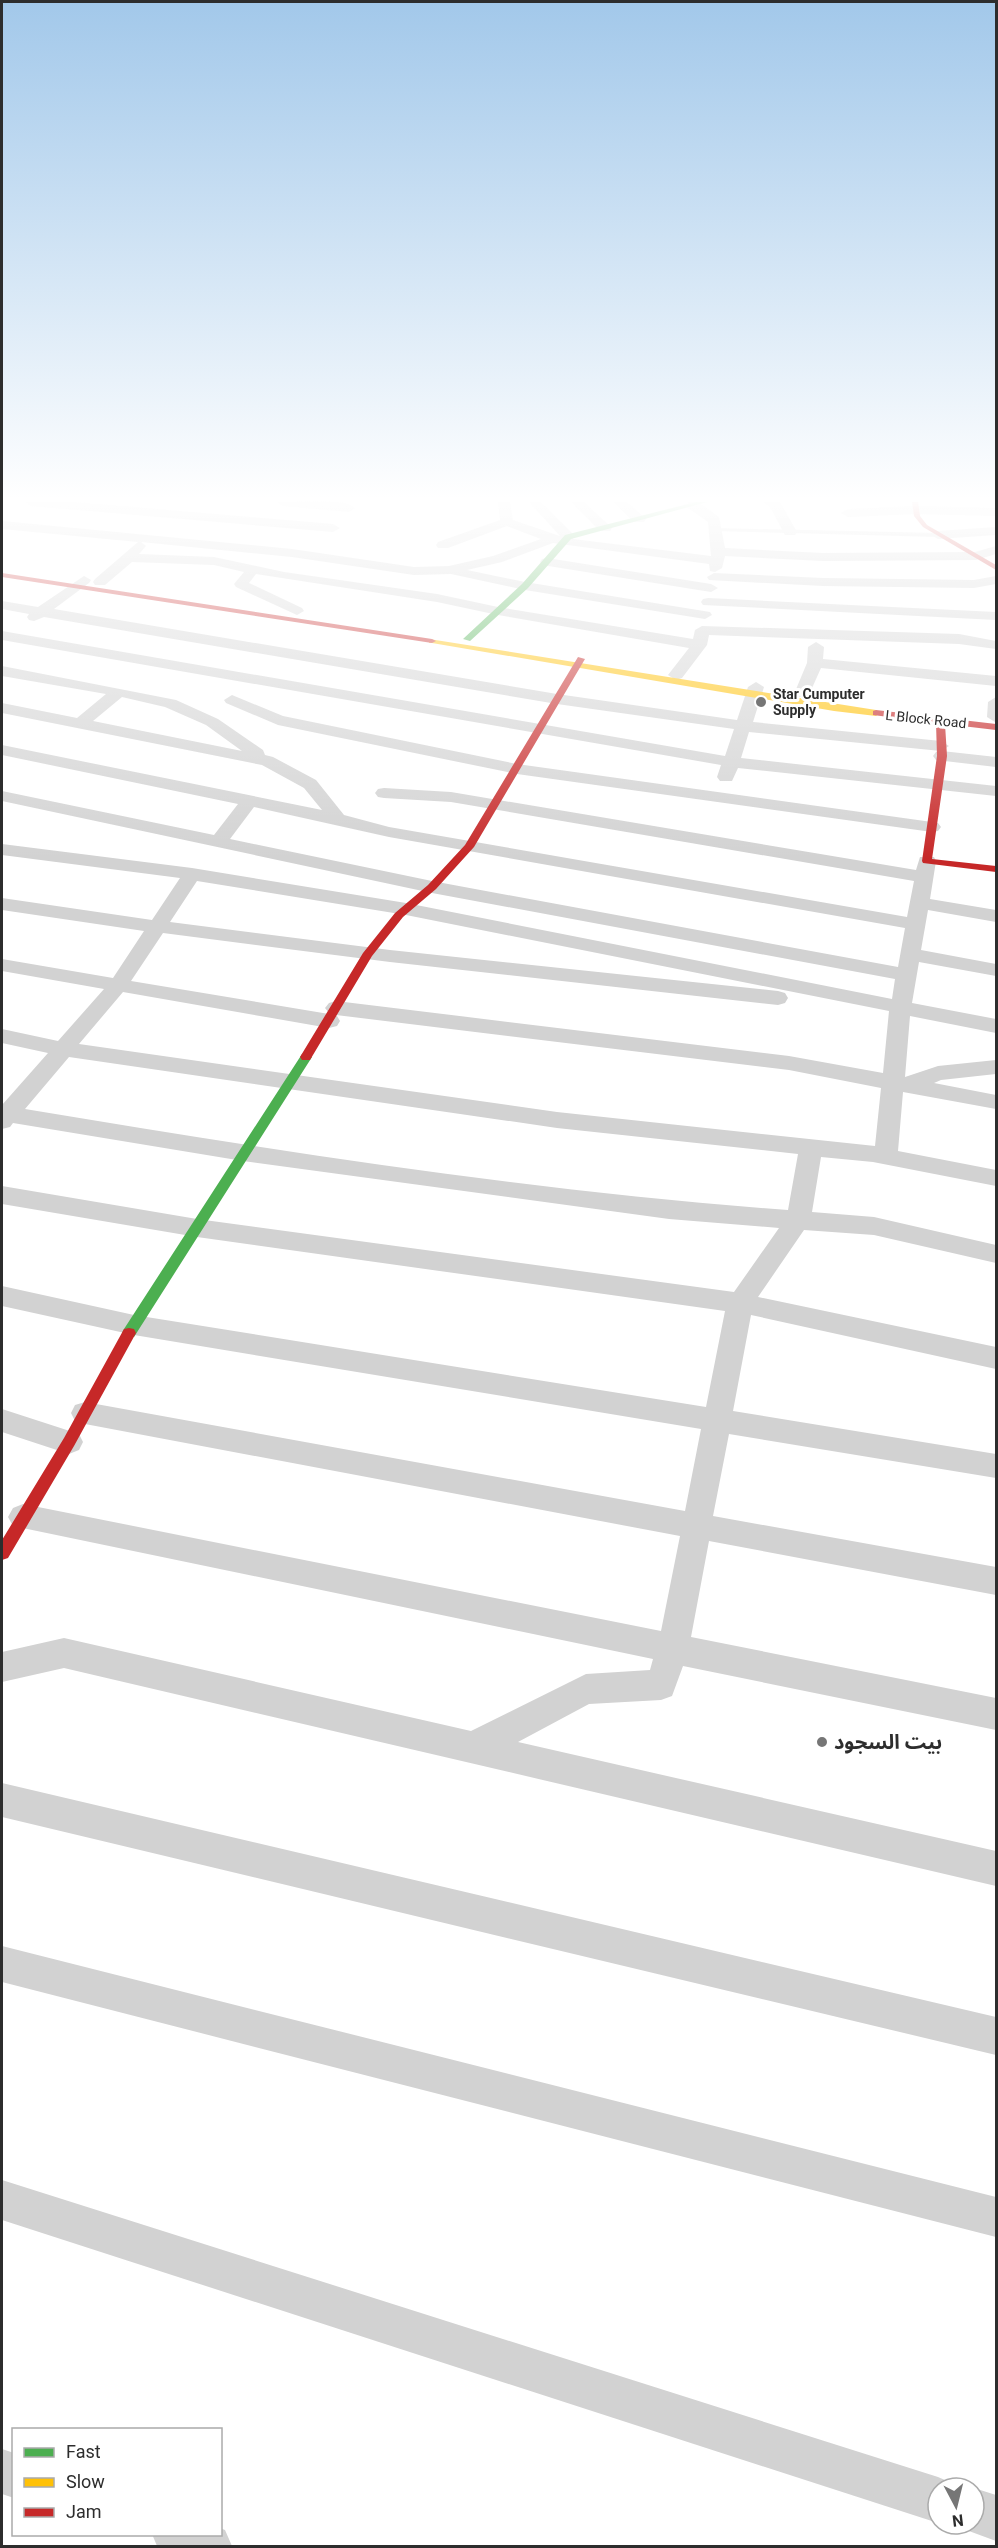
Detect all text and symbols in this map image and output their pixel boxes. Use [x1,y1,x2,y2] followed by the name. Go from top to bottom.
[773,686,865,718] place label: Star Cumputer Supply
[754,695,768,709] marker: Star Cumputer Supply
[885,707,967,731] street label: L Block Road
[834,1730,942,1754] place label: بیت السجود
[815,1735,829,1749] marker: بیت السجود
[12,2428,222,2536] legend
[66,2441,101,2462] text: Fast
[66,2471,105,2492] text: Slow
[926,2476,986,2536] north arrow
[66,2501,102,2522] text: Jam
[951,2510,965,2531] text: N

